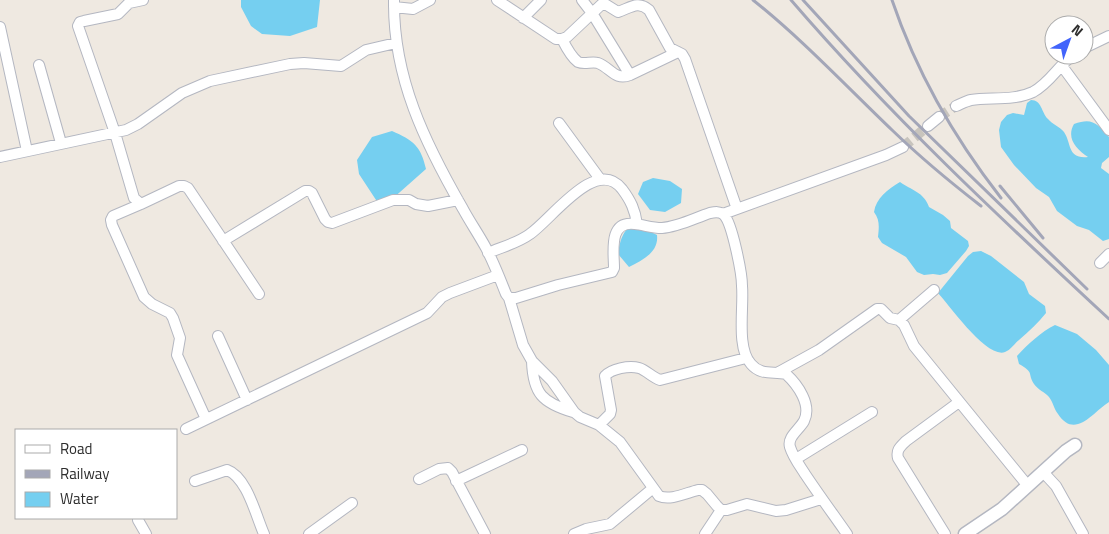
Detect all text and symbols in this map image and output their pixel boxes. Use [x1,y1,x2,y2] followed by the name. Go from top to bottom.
[1044,15,1094,65] north arrow
[1067,19,1088,41] text: N
[15,429,178,519] legend
[60,437,92,460] text: Road
[60,462,110,485] text: Railway
[60,487,99,510] text: Water

